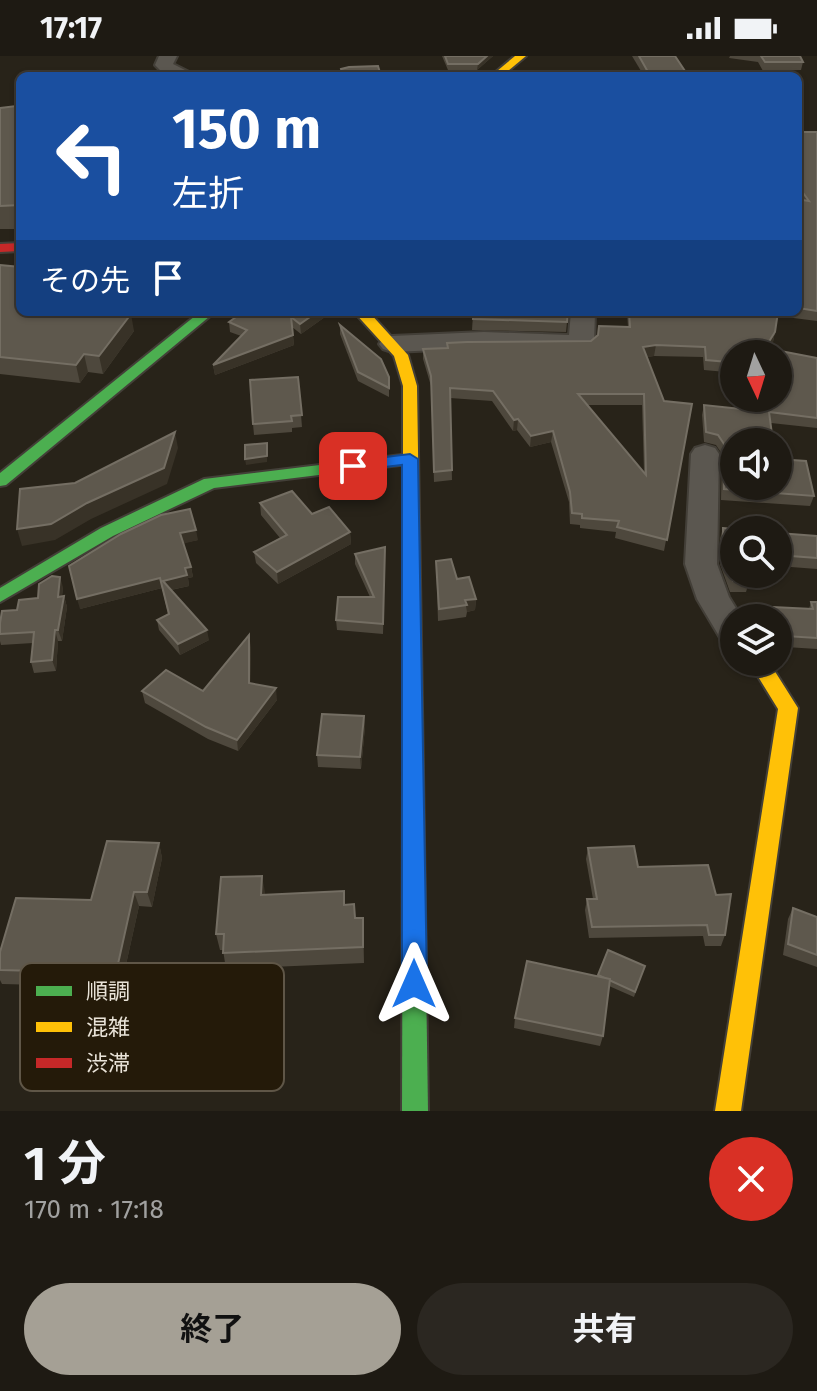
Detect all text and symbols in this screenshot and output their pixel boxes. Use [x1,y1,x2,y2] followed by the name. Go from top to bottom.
[40,10,102,46] text: 17:17
[172,96,321,163] text: 150 m
[40,104,144,208] icon: left
[172,172,244,216] text: 左折
[146,256,190,300] icon: arrive
[40,263,130,299] text: その先
[720,340,792,412] north arrow
[720,340,792,676] map controls
[720,428,792,500] button: sound
[319,432,387,500] pin
[331,444,375,488] icon: arrive
[720,516,792,588] button: search
[720,604,792,676] button: layers
[372,942,456,1026] position arrow
[20,963,284,1091] legend
[86,978,130,1005] text: 順調
[86,1014,130,1041] text: 混雑
[86,1050,130,1077] text: 渋滞
[24,1135,106,1193] text: 1 分
[709,1137,793,1221] button: close
[24,1194,164,1225] text: 170 m · 17:18
[24,1283,401,1375] button: 終了
[417,1283,793,1375] button: 共有

